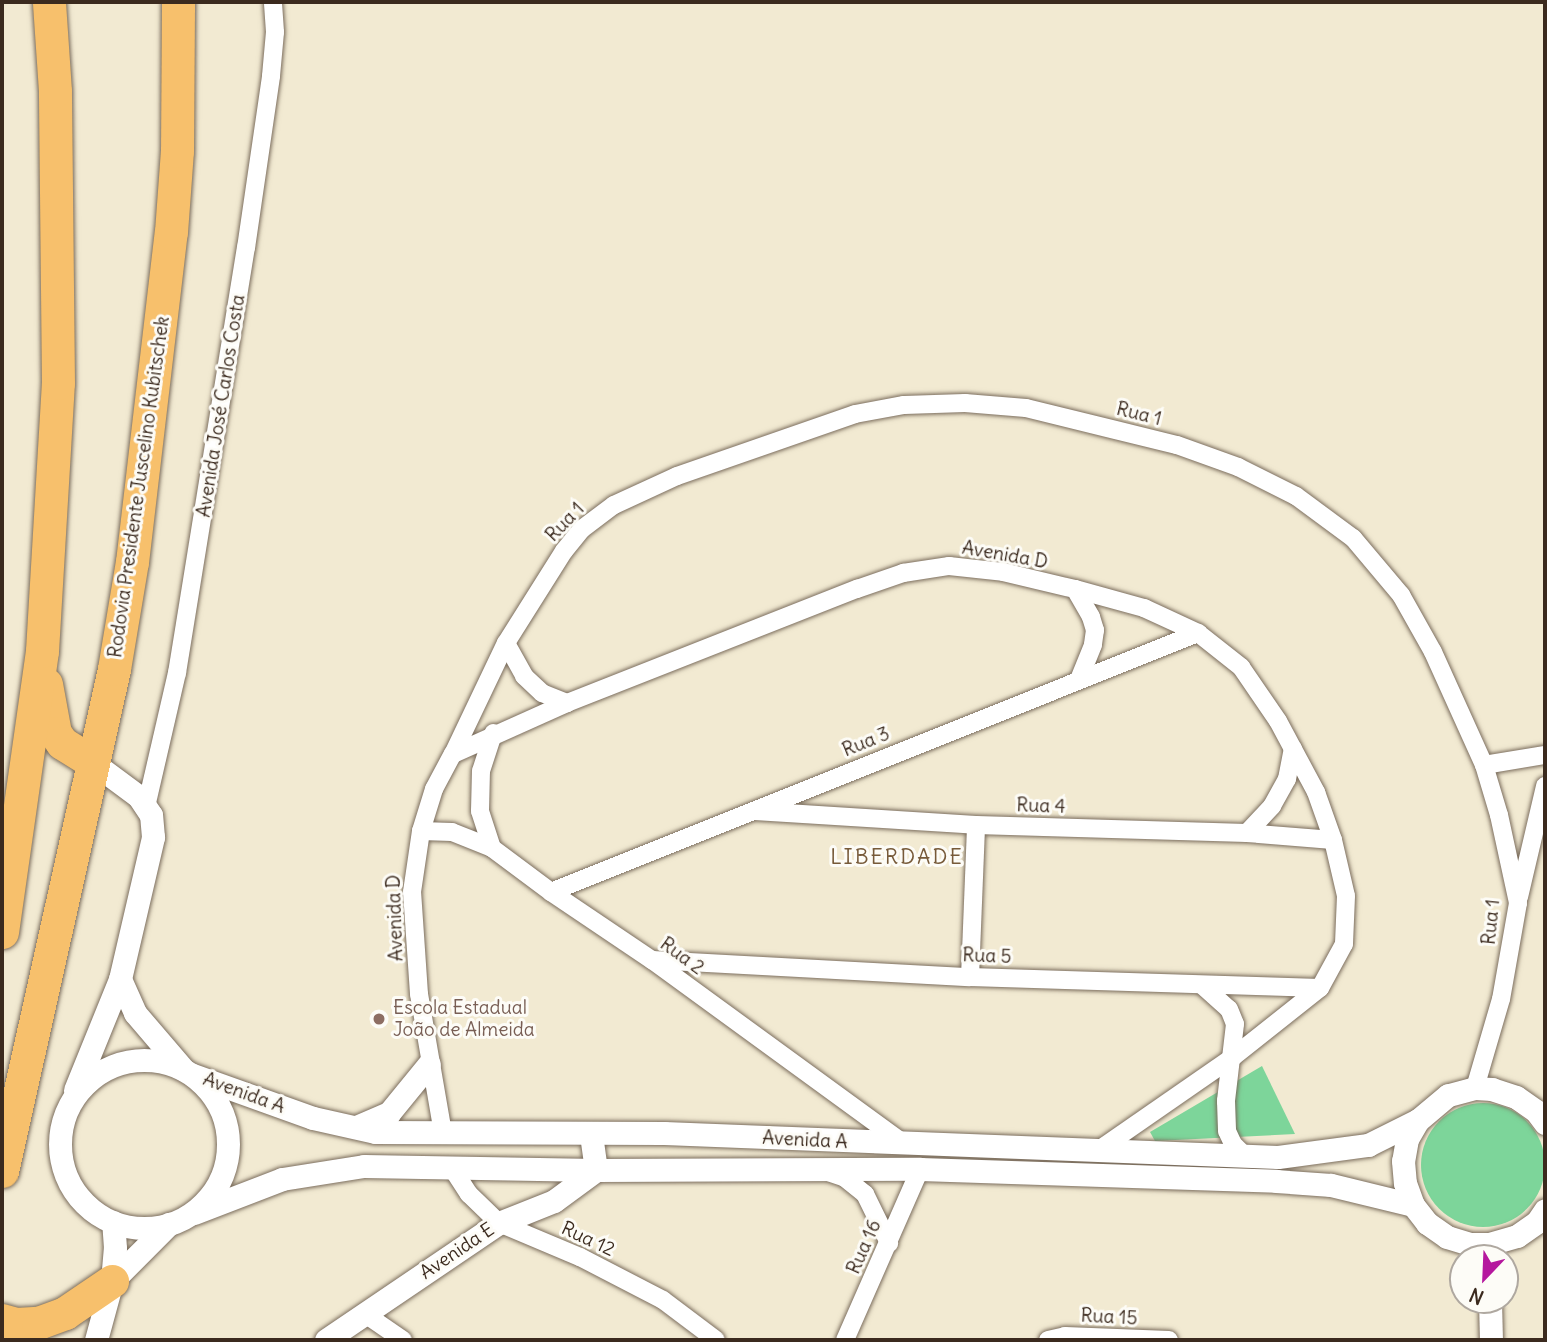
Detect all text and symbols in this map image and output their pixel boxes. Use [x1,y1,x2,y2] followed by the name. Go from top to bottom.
[192,293,250,519] street label: Avenida José Carlos Costa
[104,315,174,659] street label: Rodovia Presidente Juscelino Kubitschek
[1114,397,1164,431] street label: Rua 1
[541,498,589,546] street label: Rua 1
[960,536,1050,574] street label: Avenida D
[839,722,893,762] street label: Rua 3
[1016,794,1066,818] street label: Rua 4
[831,844,963,870] district label: LIBERDADE
[382,874,408,962] street label: Avenida D
[1477,898,1505,946] street label: Rua 1
[656,932,708,980] street label: Rua 2
[962,944,1012,968] street label: Rua 5
[393,997,535,1041] place label: Escola Estadual João de Almeida
[371,1011,387,1027] marker: Escola Estadual João de Almeida
[200,1068,288,1118] street label: Avenida A
[762,1126,848,1154] street label: Avenida A
[842,1216,886,1278] street label: Rua 16
[558,1217,618,1261] street label: Rua 12
[416,1218,498,1284] street label: Avenida E
[1449,1244,1519,1314] north arrow
[1466,1283,1487,1310] text: N
[1080,1304,1138,1330] street label: Rua 15

